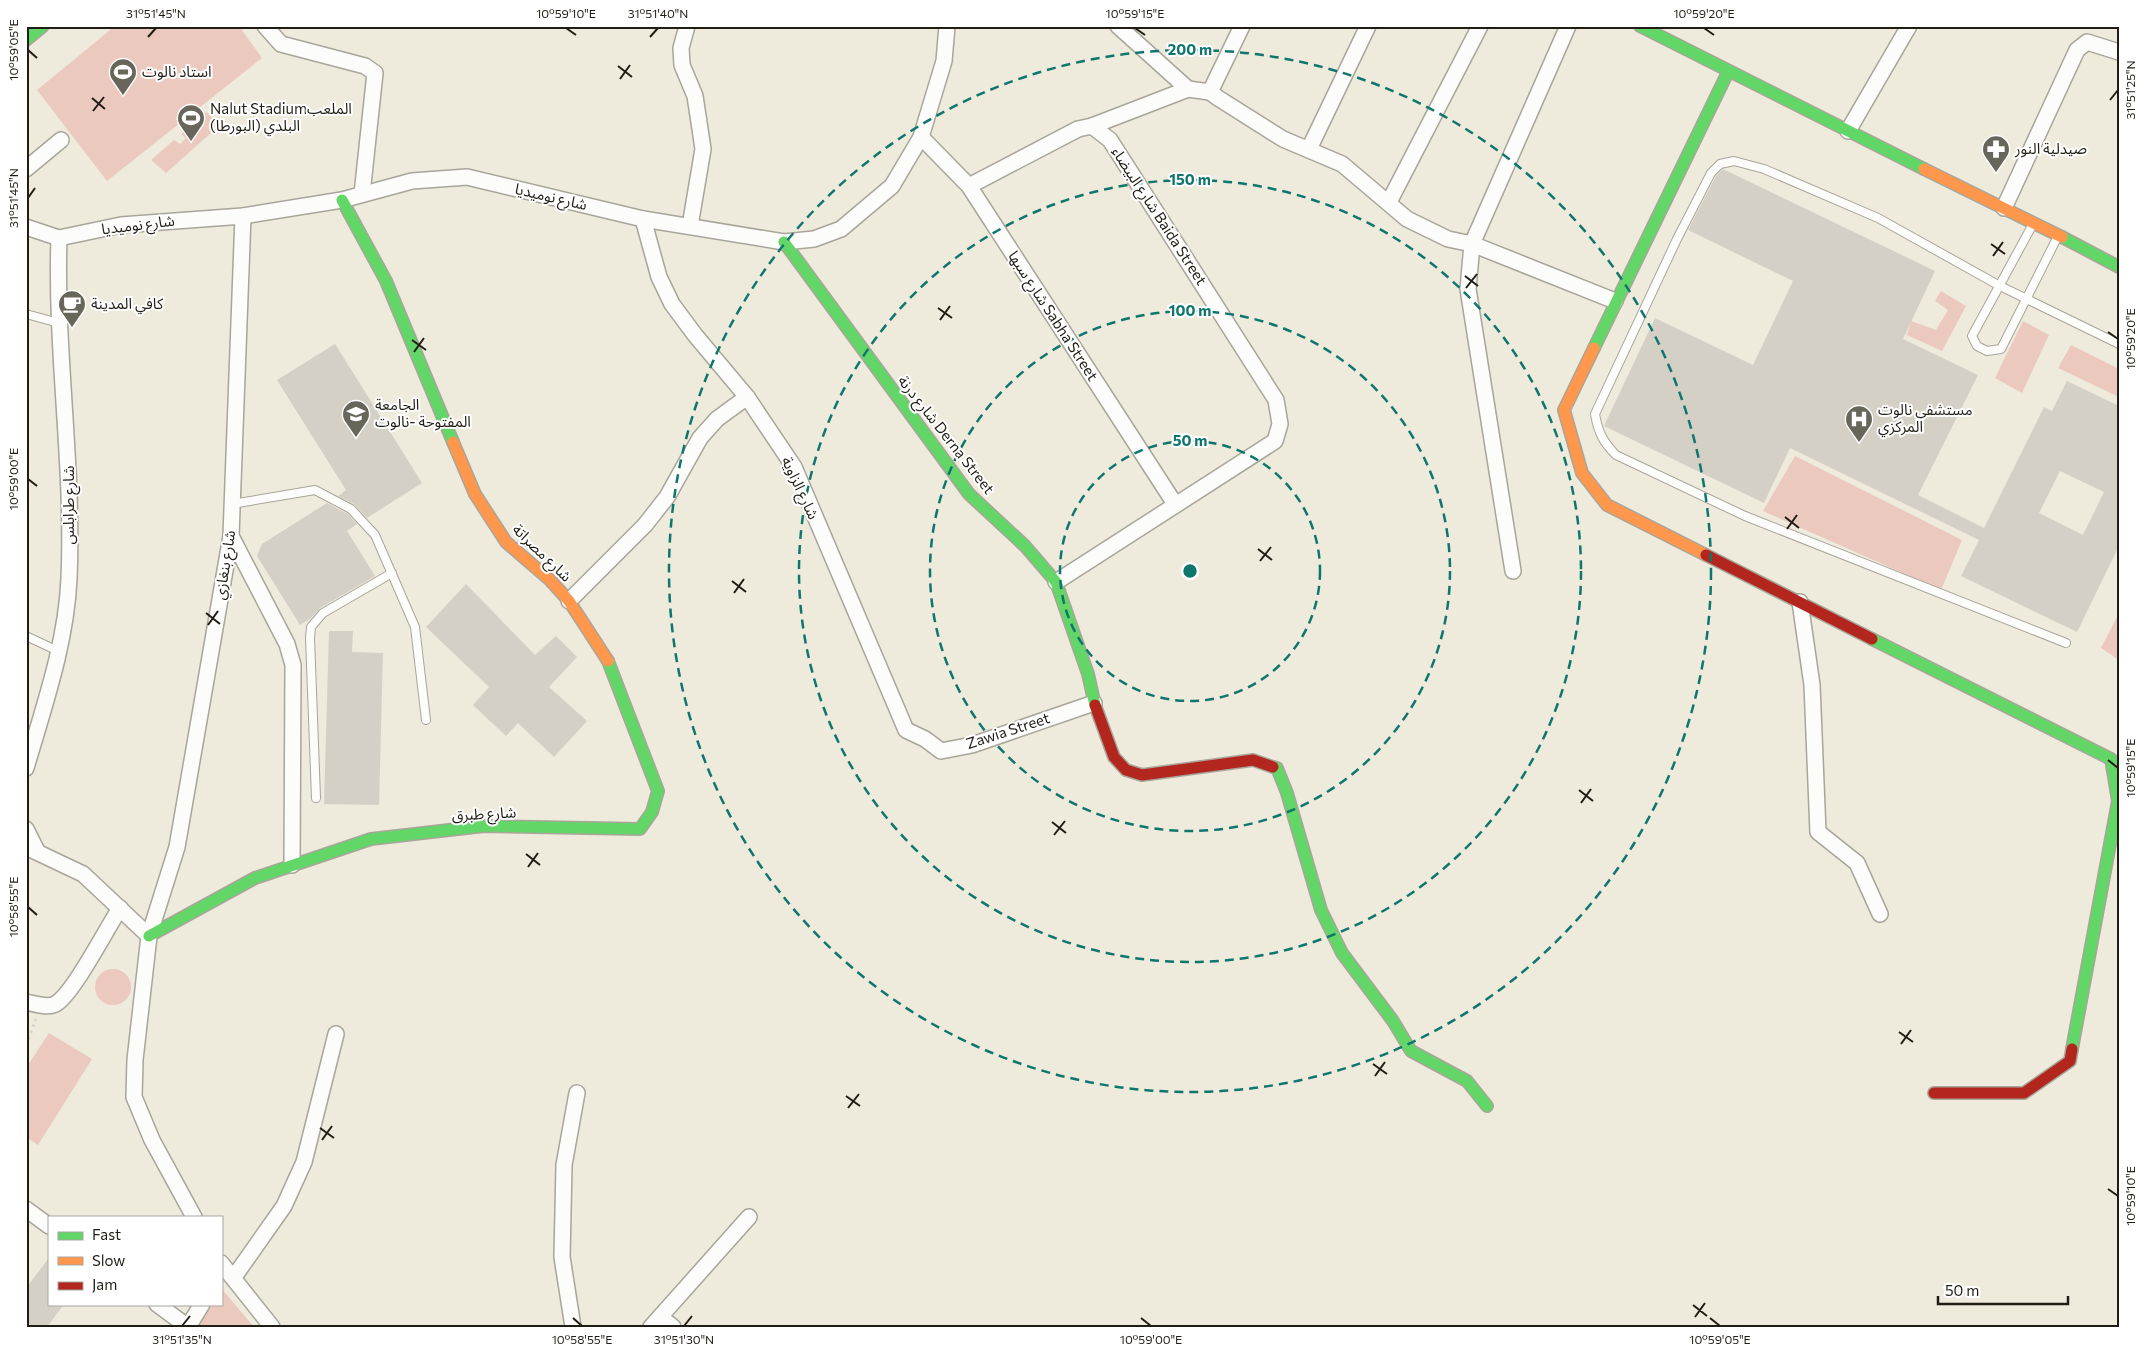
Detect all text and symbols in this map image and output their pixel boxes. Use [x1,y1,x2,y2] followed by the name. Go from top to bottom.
[126,6,186,20] text: 31°51'45"N
[536,6,596,20] text: 10°59'10"E
[628,6,688,20] text: 31°51'40"N
[1106,6,1164,20] text: 10°59'15"E
[1673,6,1735,20] text: 10°59'20"E
[6,19,20,81] text: 10°59'05"E
[1168,40,1212,58] text: 200 m
[108,57,138,96] sports icon: استاد نالوت
[2123,60,2137,120] text: 31°51'25"N
[142,62,212,81] place label: استاد نالوت
[210,99,352,137] place label: Nalut Stadiumالملعب البلدي (البورطا)
[176,103,206,142] sports icon: Nalut Stadiumالملعب البلدي (البورطا)
[1981,134,2011,173] pharmacy icon: صيدلية النور
[2014,139,2087,158] place label: صيدلية النور
[1105,143,1211,290] street label: شارع البيضاء Baida Street
[6,168,20,228] text: 31°51'45"N
[1169,170,1211,188] text: 150 m
[512,179,589,217] street label: شارع نوميديا
[100,211,176,241] street label: شارع نوميديا
[1002,247,1103,386] street label: شارع سبها Sabha Street
[57,289,87,328] cafe icon: كافي المدينة
[91,294,164,315] place label: كافي المدينة
[1169,301,1211,319] text: 100 m
[2123,308,2137,370] text: 10°59'20"E
[892,372,999,500] street label: شارع درنة Derna Street
[375,395,471,431] place label: الجامعة المفتوحة -نالوت
[341,399,371,438] school or university icon: الجامعة المفتوحة -نالوت
[1878,400,1973,438] place label: مستشفى نالوت المركزي
[1844,404,1874,443] hospital icon: مستشفى نالوت المركزي
[1173,431,1207,449] text: 50 m
[6,448,20,510] text: 10°59'00"E
[775,453,823,524] street label: شارع الزاوية
[59,465,81,544] street label: شارع طرابلس
[507,520,576,588] street label: شارع مصراتة
[210,528,242,602] street label: شارع بنغازي
[1181,562,1199,580] centre of rings
[964,708,1052,752] street label: Zawia Street
[2123,739,2137,797] text: 10°59'15"E
[451,802,517,828] street label: شارع طبرق
[6,877,20,937] text: 10°58'55"E
[2123,1166,2137,1226] text: 10°59'10"E
[48,1216,222,1306] legend
[92,1225,121,1243] text: Fast
[92,1251,125,1269] text: Slow
[1938,1273,2068,1305] scale bar
[92,1275,117,1293] text: Jam
[1945,1281,1979,1299] text: 50 m
[152,1332,212,1346] text: 31°51'35"N
[552,1332,612,1346] text: 10°58'55"E
[654,1332,714,1346] text: 31°51'30"N
[1120,1332,1182,1346] text: 10°59'00"E
[1689,1332,1751,1346] text: 10°59'05"E

